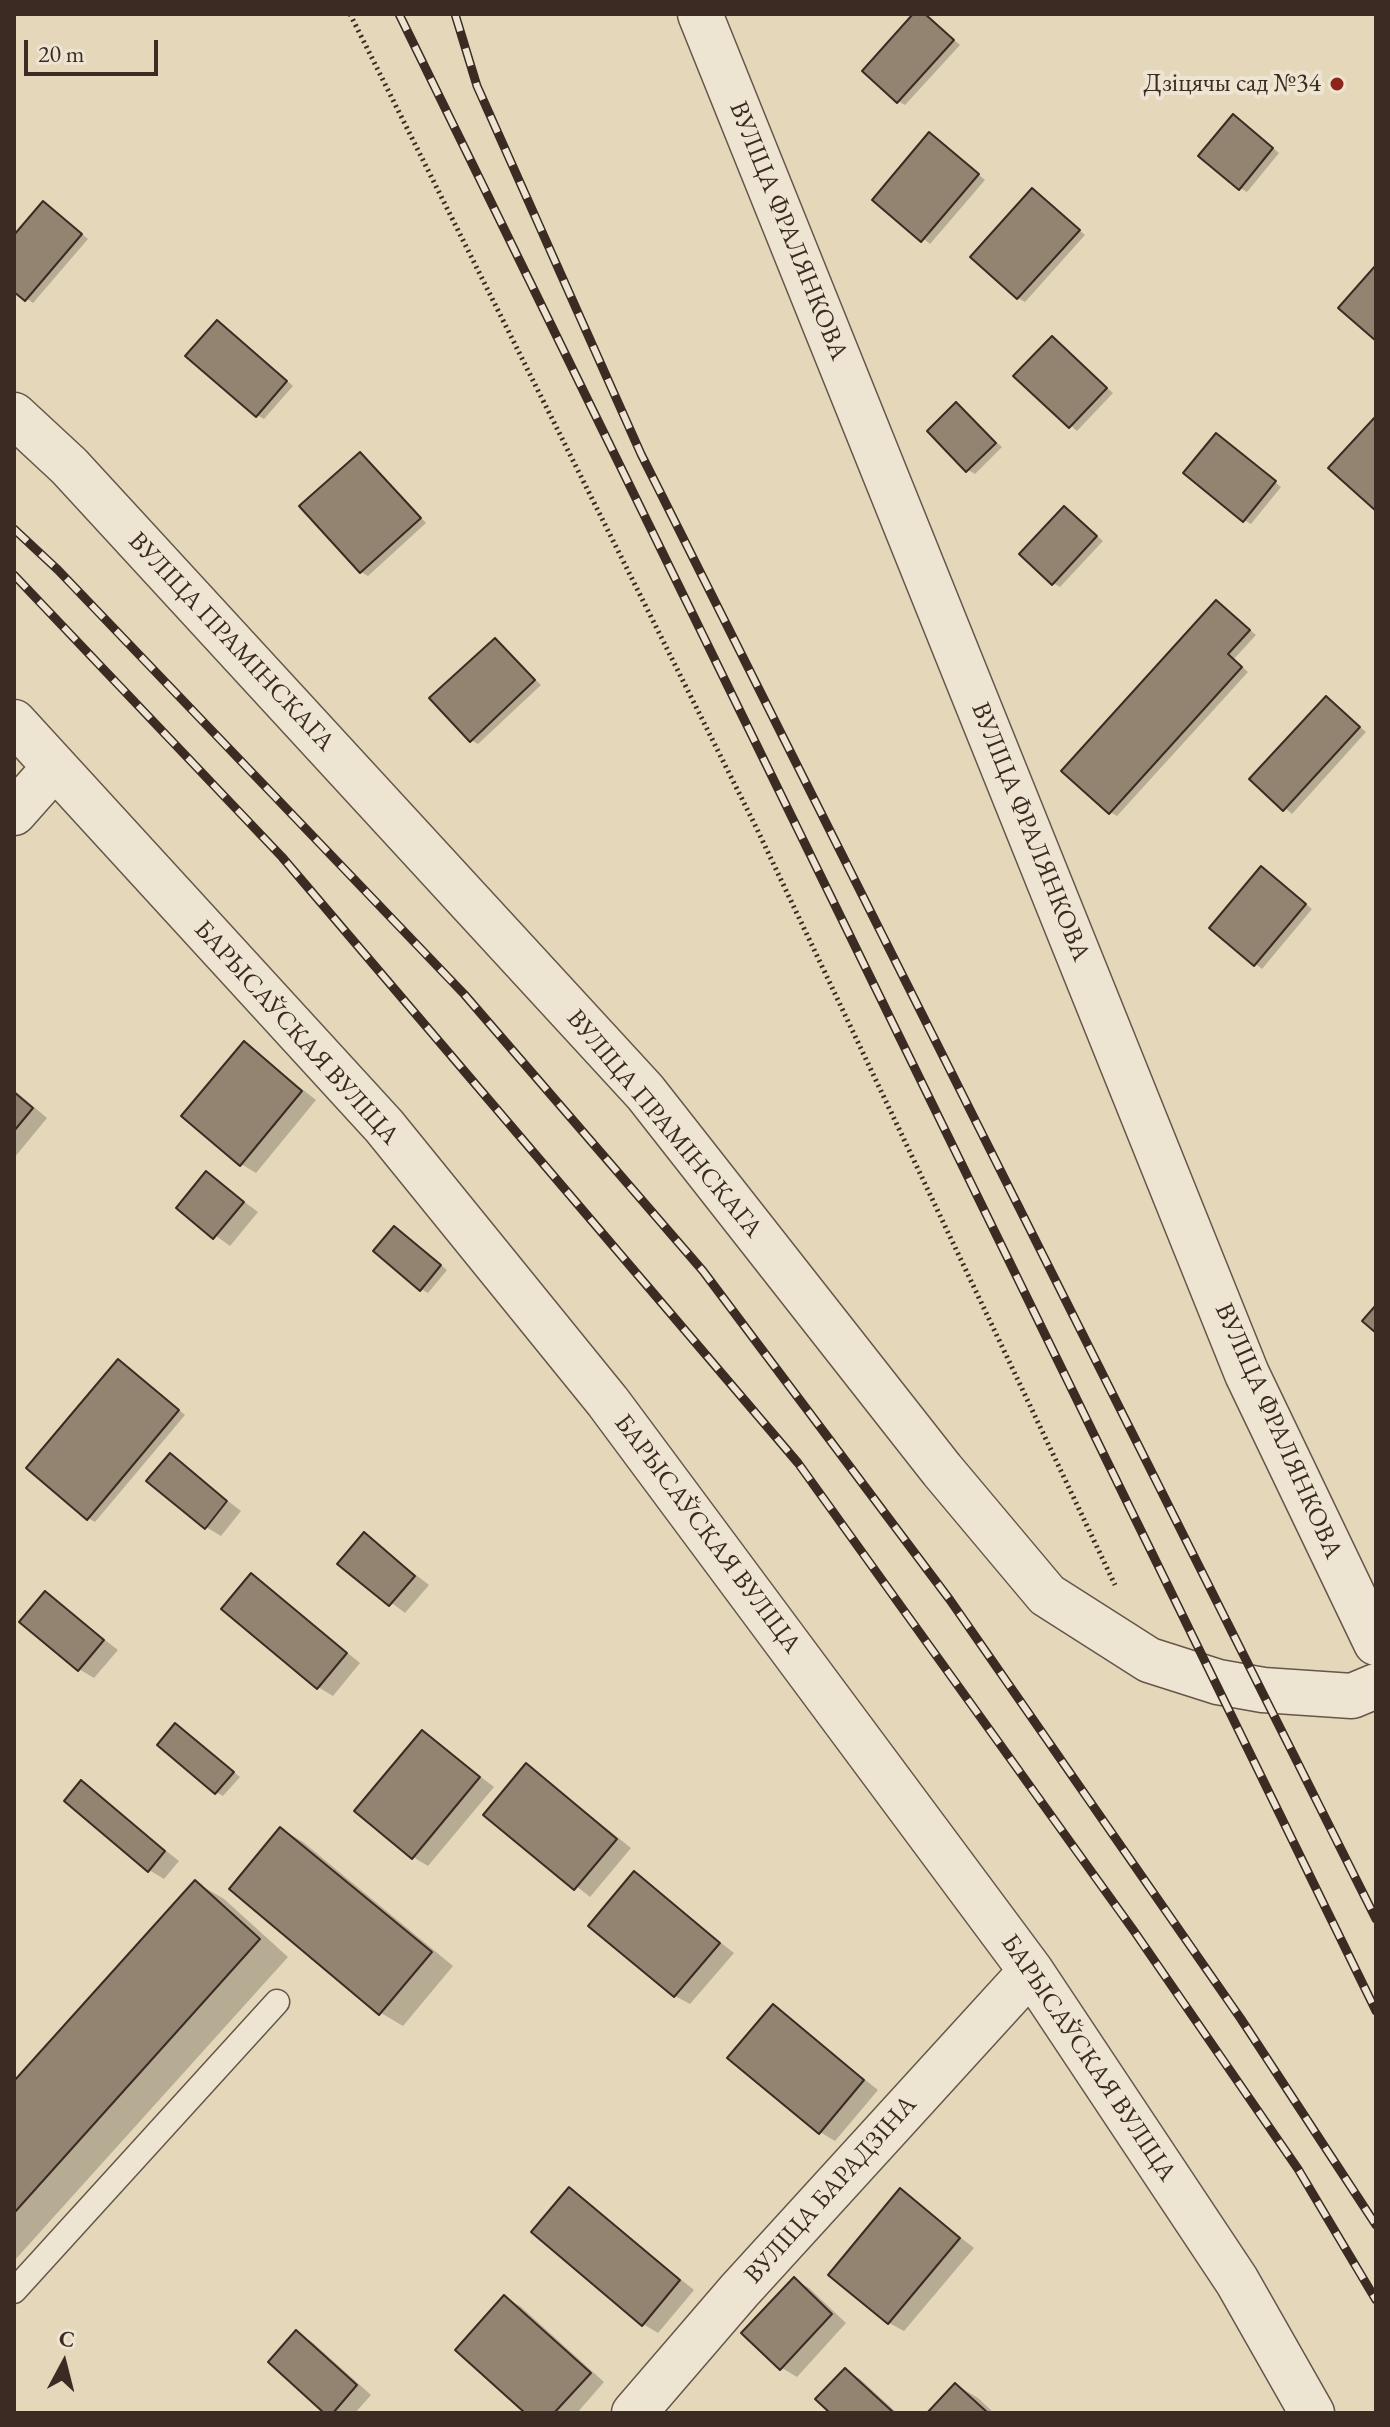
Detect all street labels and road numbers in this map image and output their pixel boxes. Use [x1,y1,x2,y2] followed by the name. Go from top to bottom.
[722,97,854,365] street label: ВУЛІЦА ФРАЛЯНКОВА
[121,526,341,758] street label: ВУЛІЦА ПРАМІНСКАГА
[964,698,1096,966] street label: ВУЛІЦА ФРАЛЯНКОВА
[187,914,405,1152] street label: БАРЫСАЎСКАЯ ВУЛІЦА
[559,1004,769,1244] street label: ВУЛІЦА ПРАМІНСКАГА
[1208,1298,1348,1564] street label: ВУЛІЦА ФРАЛЯНКОВА
[607,1408,807,1660] street label: БАРЫСАЎСКАЯ ВУЛІЦА
[994,1929,1182,2187] street label: БАРЫСАЎСКАЯ ВУЛІЦА
[738,2090,924,2290] street label: ВУЛІЦА БАРАДЗІНА

